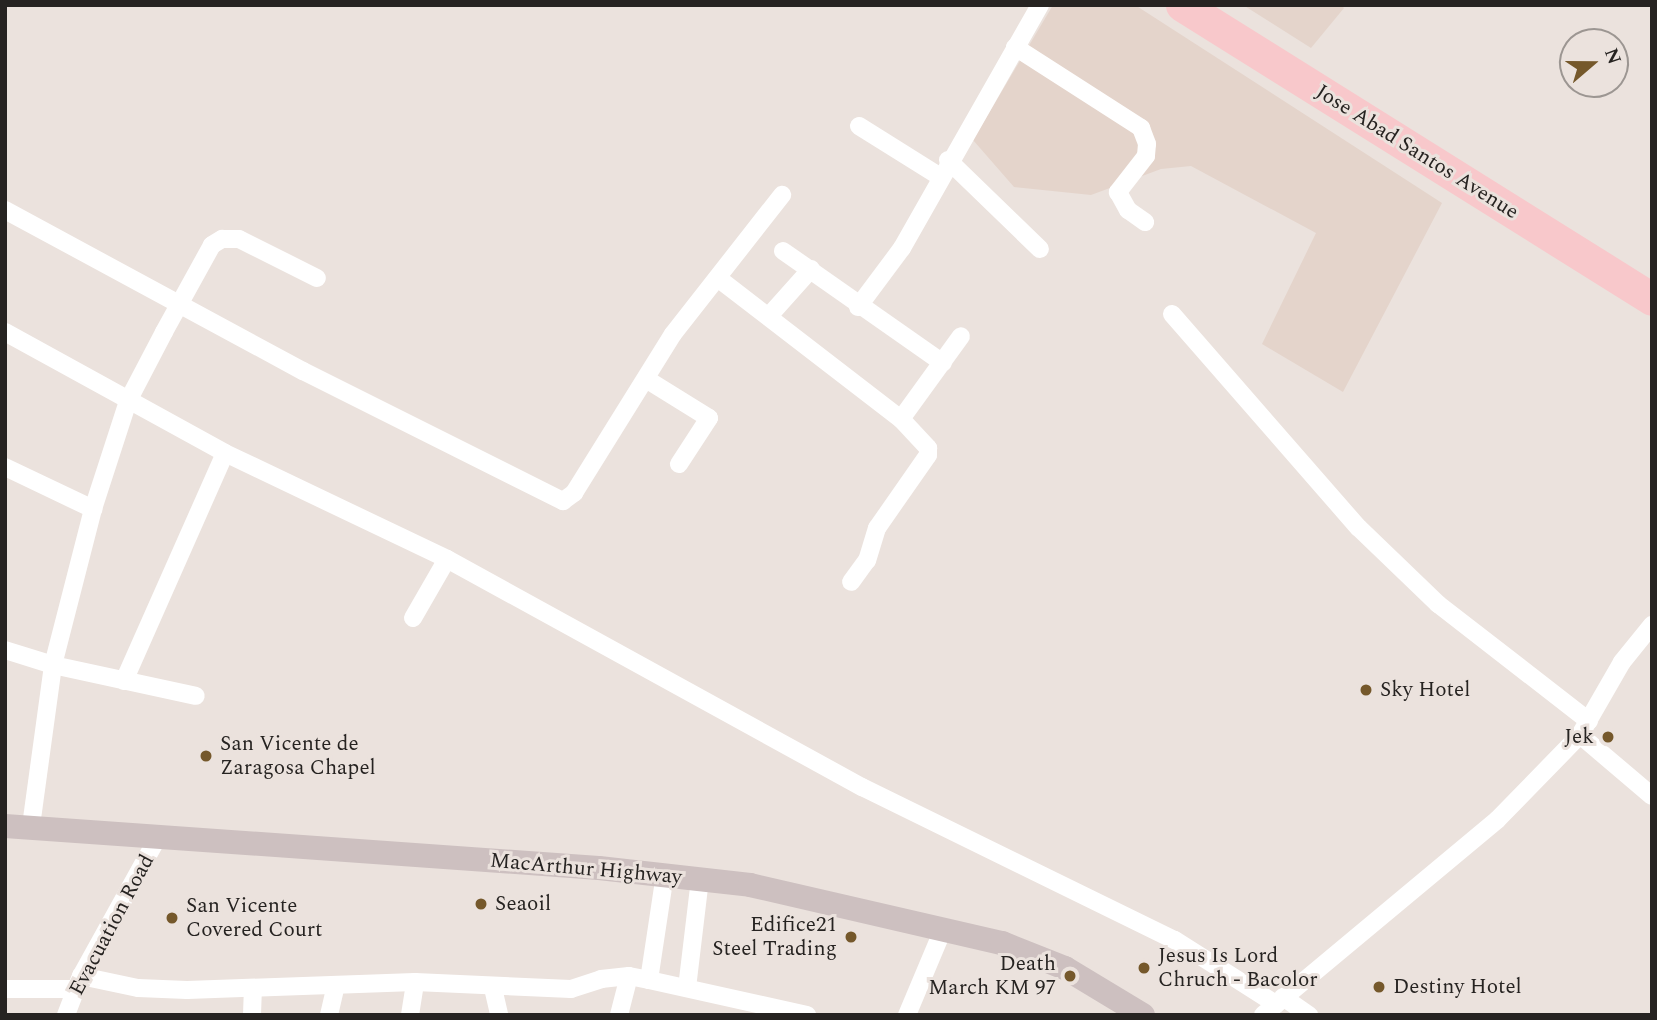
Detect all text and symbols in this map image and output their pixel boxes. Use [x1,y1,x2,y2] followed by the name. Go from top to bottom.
[1559,28,1629,98] north arrow
[1596,44,1629,69] text: N
[1311,79,1523,225] street label: Jose Abad Santos Avenue
[1380,677,1470,703] place label: Sky Hotel
[1358,682,1374,698] marker: Sky Hotel
[1564,724,1594,750] place label: Jek
[1600,729,1616,745] marker: Jek
[220,731,376,781] place label: San Vicente de Zaragosa Chapel
[198,748,214,764] marker: San Vicente de Zaragosa Chapel
[489,848,683,890] street label: MacArthur Highway
[64,850,160,1000] street label: Evacuation Road
[495,891,551,917] place label: Seaoil
[186,893,322,943] place label: San Vicente Covered Court
[473,896,489,912] marker: Seaoil
[164,910,180,926] marker: San Vicente Covered Court
[712,912,837,962] place label: Edifice21 Steel Trading
[843,929,859,945] marker: Edifice21 Steel Trading
[1158,943,1318,993] place label: Jesus Is Lord Chruch - Bacolor
[928,951,1056,1001] place label: Death March KM 97
[1136,960,1152,976] marker: Jesus Is Lord Chruch - Bacolor
[1062,968,1078,984] marker: Death March KM 97
[1393,974,1522,1000] place label: Destiny Hotel
[1371,979,1387,995] marker: Destiny Hotel

